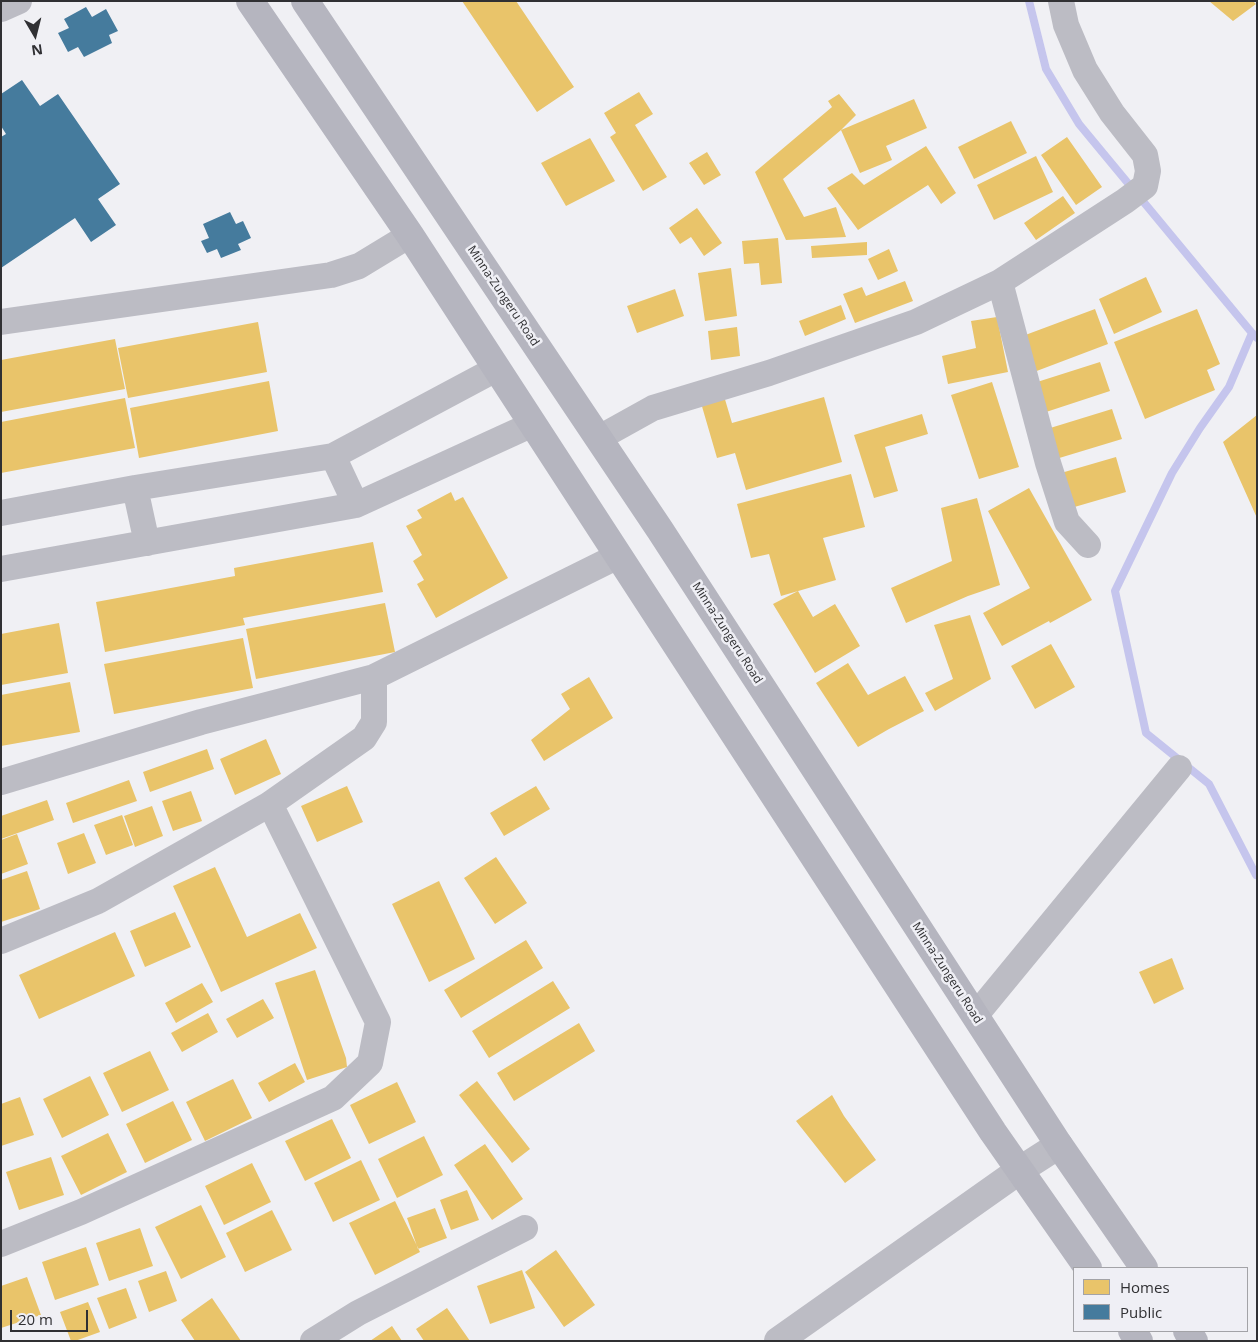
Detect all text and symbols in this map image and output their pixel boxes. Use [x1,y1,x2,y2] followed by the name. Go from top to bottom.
[10,10,60,60] north arrow
[30,40,44,61] text: N
[464,243,542,349] street label: Minna-Zungeru Road
[689,580,765,686] street label: Minna-Zungeru Road
[909,920,985,1026] street label: Minna-Zungeru Road
[1073,1267,1248,1332] legend
[1120,1277,1170,1297] text: Homes
[12,1300,90,1332] scale bar
[1120,1302,1162,1322] text: Public
[18,1309,53,1329] text: 20 m

